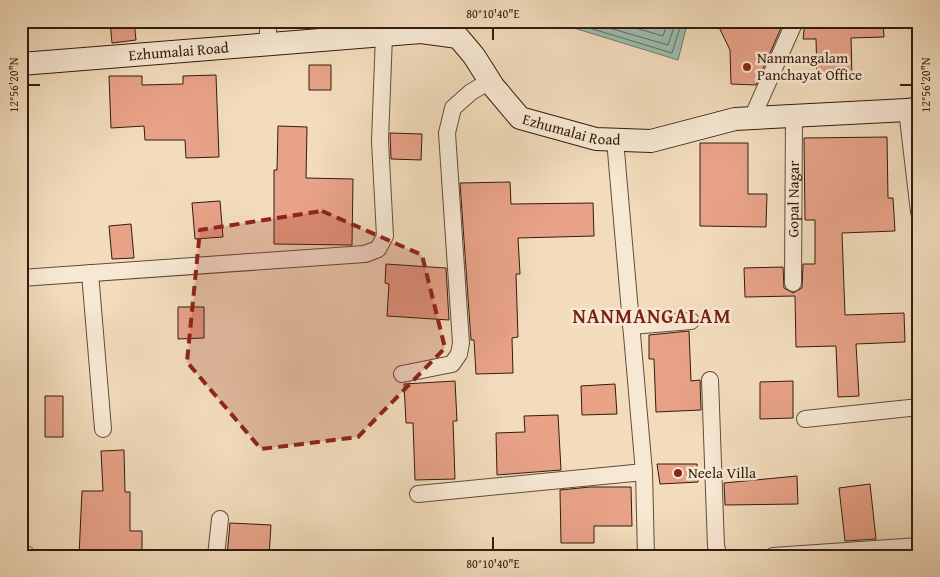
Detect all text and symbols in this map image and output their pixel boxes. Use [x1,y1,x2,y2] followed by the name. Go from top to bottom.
[466,5,520,22] text: 80°10'40"E
[128,36,229,65] street label: Ezhumalai Road
[757,47,862,85] place label: Nanmangalam Panchayat Office
[5,57,22,113] text: 12°56'20"N
[917,57,934,113] text: 12°56'20"N
[741,61,753,73] marker: Nanmangalam Panchayat Office
[520,108,621,150] street label: Ezhumalai Road
[782,160,804,237] street label: Gopal Nagar
[572,301,732,330] district label: NANMANGALAM
[688,462,756,483] place label: Neela Villa
[672,467,684,479] marker: Neela Villa
[466,555,520,572] text: 80°10'40"E

